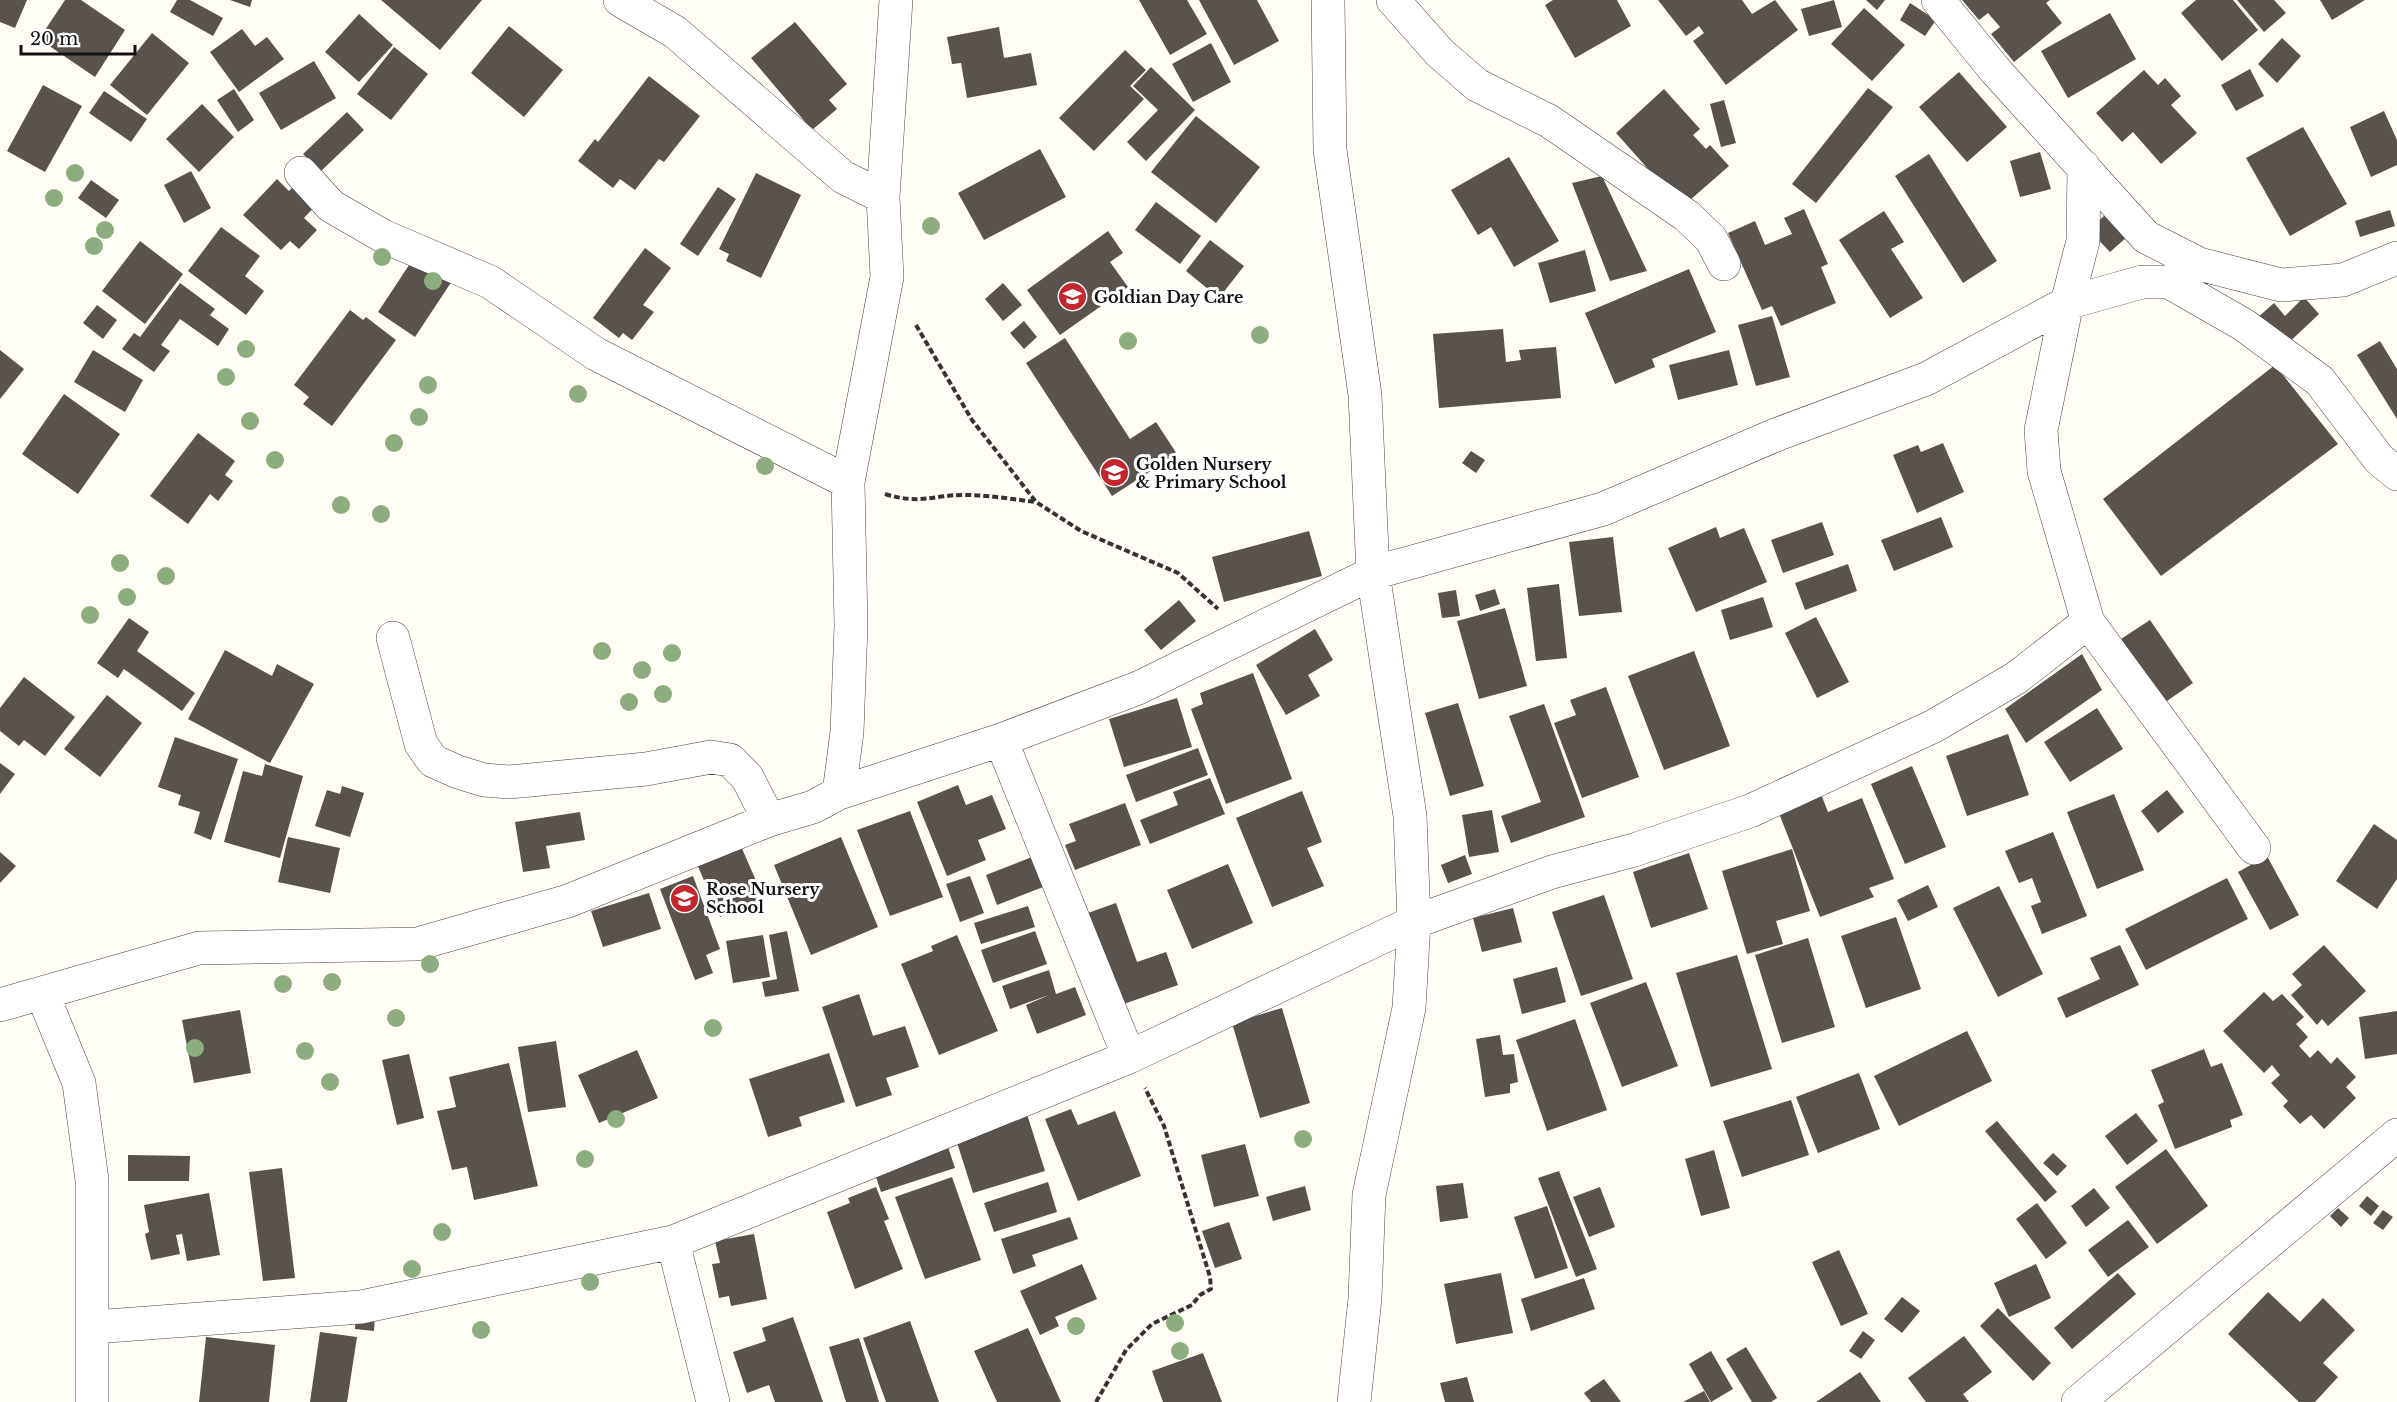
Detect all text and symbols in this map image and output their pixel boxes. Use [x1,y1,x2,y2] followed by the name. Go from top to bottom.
[21,18,135,56] scale bar
[30,28,78,50] text: 20 m
[1057,281,1089,313] school or university icon: Goldian Day Care
[1094,287,1243,307] place label: Goldian Day Care
[1136,454,1287,492] place label: Golden Nursery & Primary School
[1099,457,1131,489] school or university icon: Golden Nursery & Primary School
[706,879,820,917] place label: Rose Nursery School
[669,882,701,914] school or university icon: Rose Nursery School

